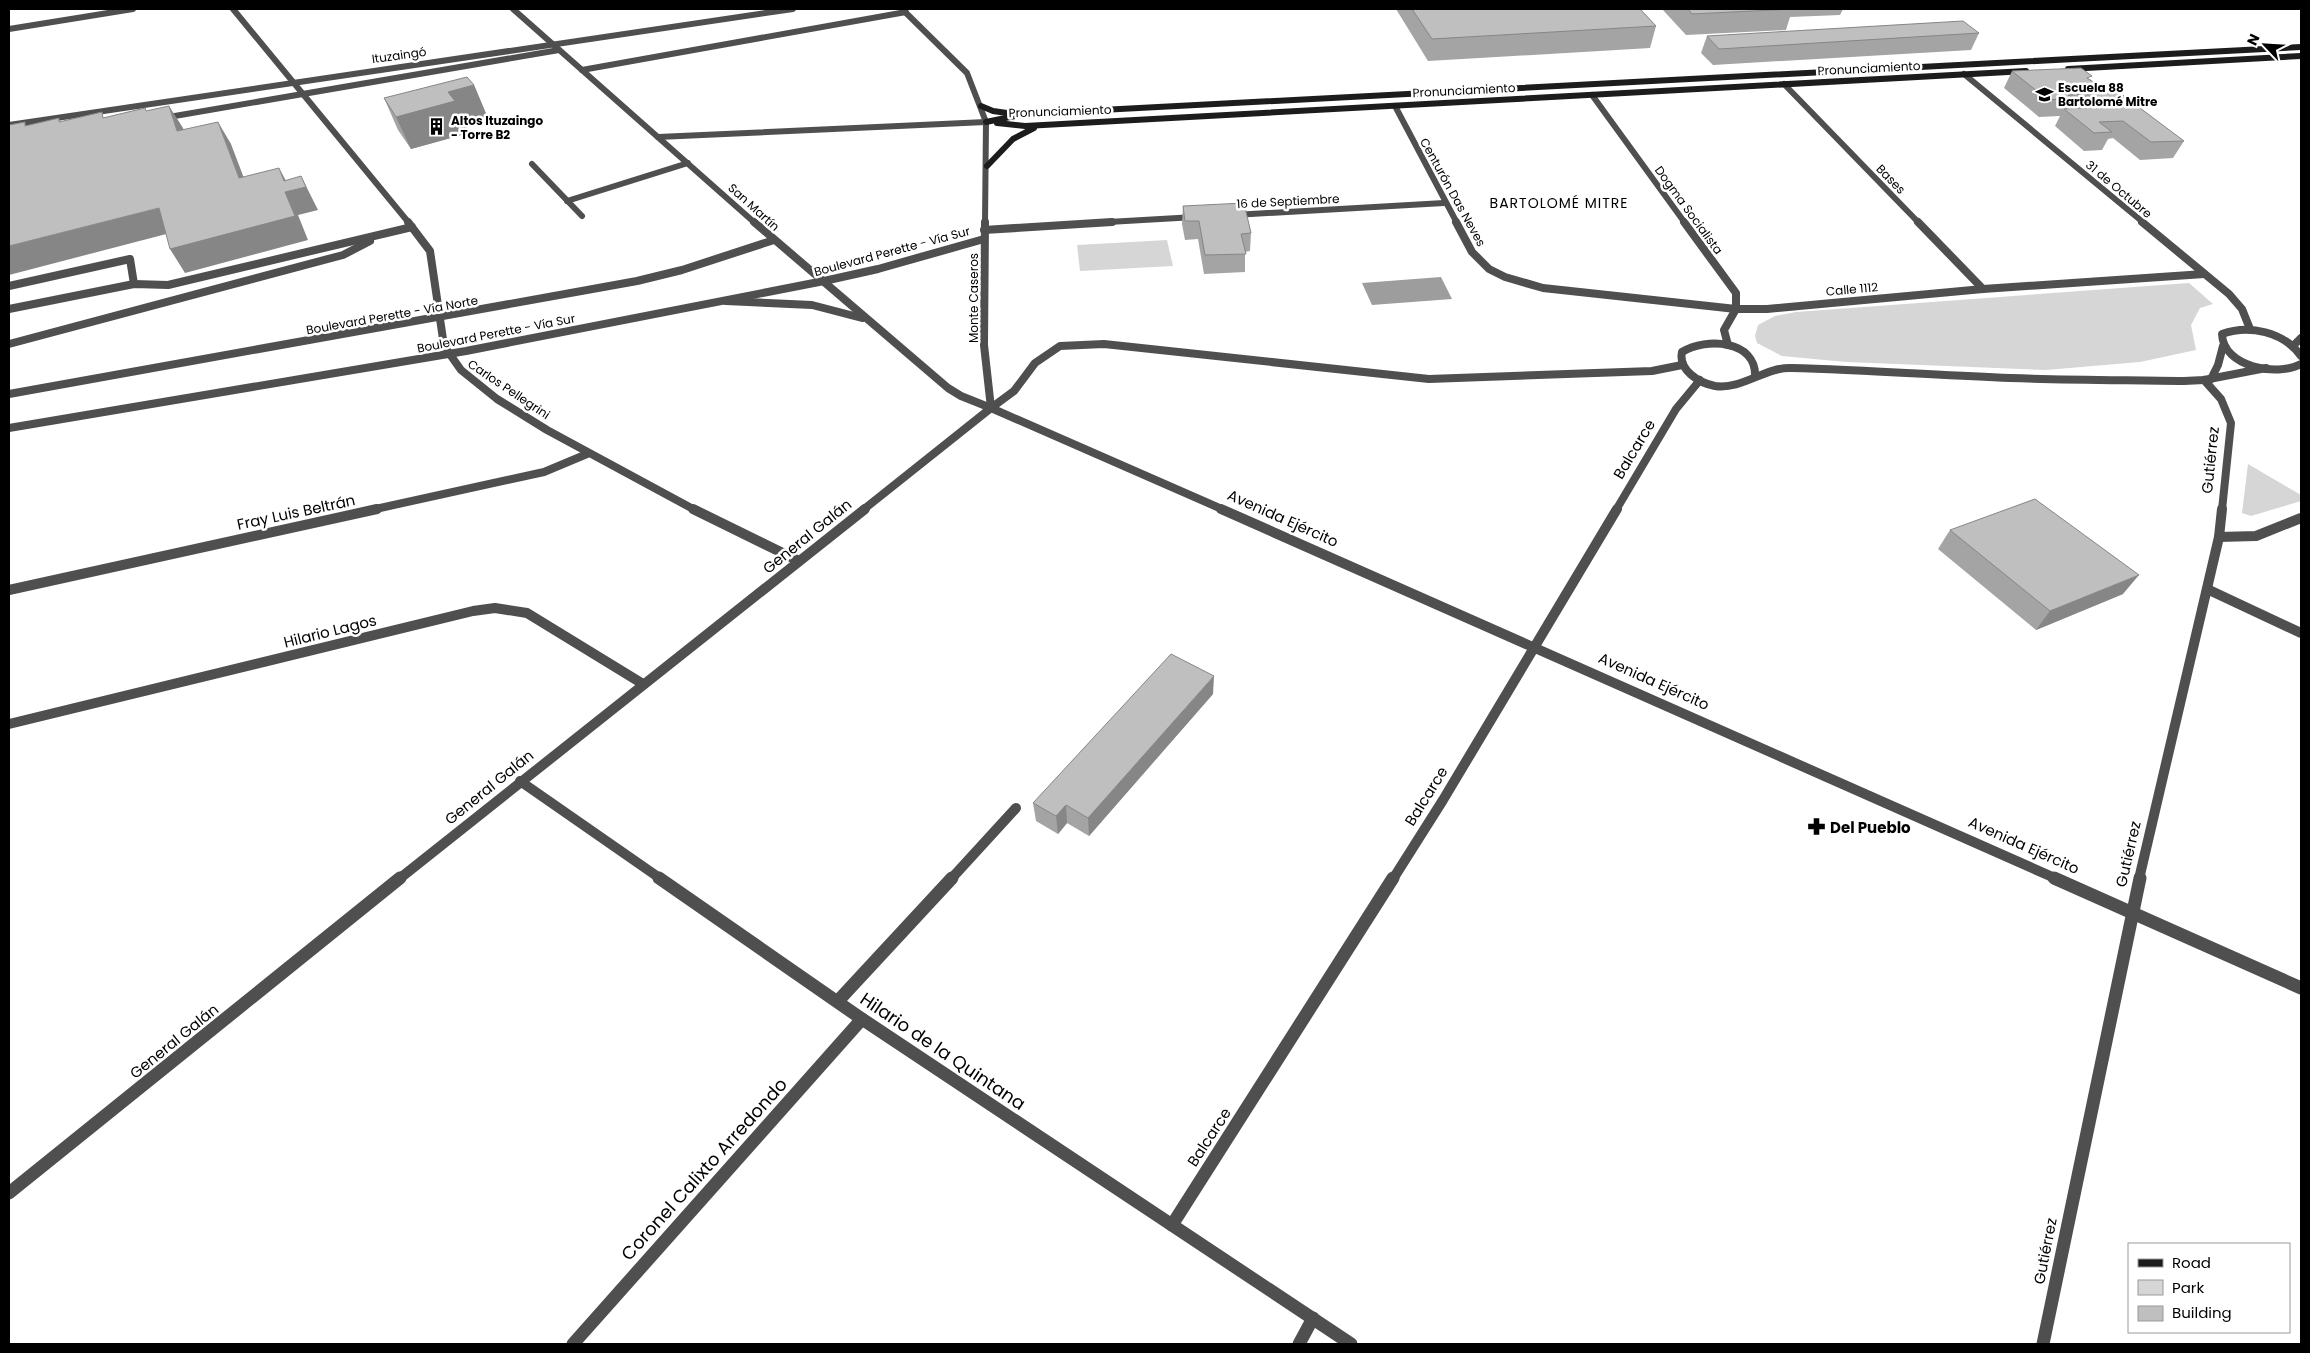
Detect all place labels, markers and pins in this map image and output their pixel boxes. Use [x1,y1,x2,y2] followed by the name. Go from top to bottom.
[2058,79,2158,110] place label: Escuela 88 Bartolomé Mitre
[2034,84,2054,104] school or university icon: Escuela 88 Bartolomé Mitre
[451,112,544,143] place label: Altos Ituzaingo - Torre B2
[427,117,447,137] building icon: Altos Ituzaingo - Torre B2
[1806,817,1826,837] pharmacy icon: Del Pueblo
[1830,817,1911,838] place label: Del Pueblo

